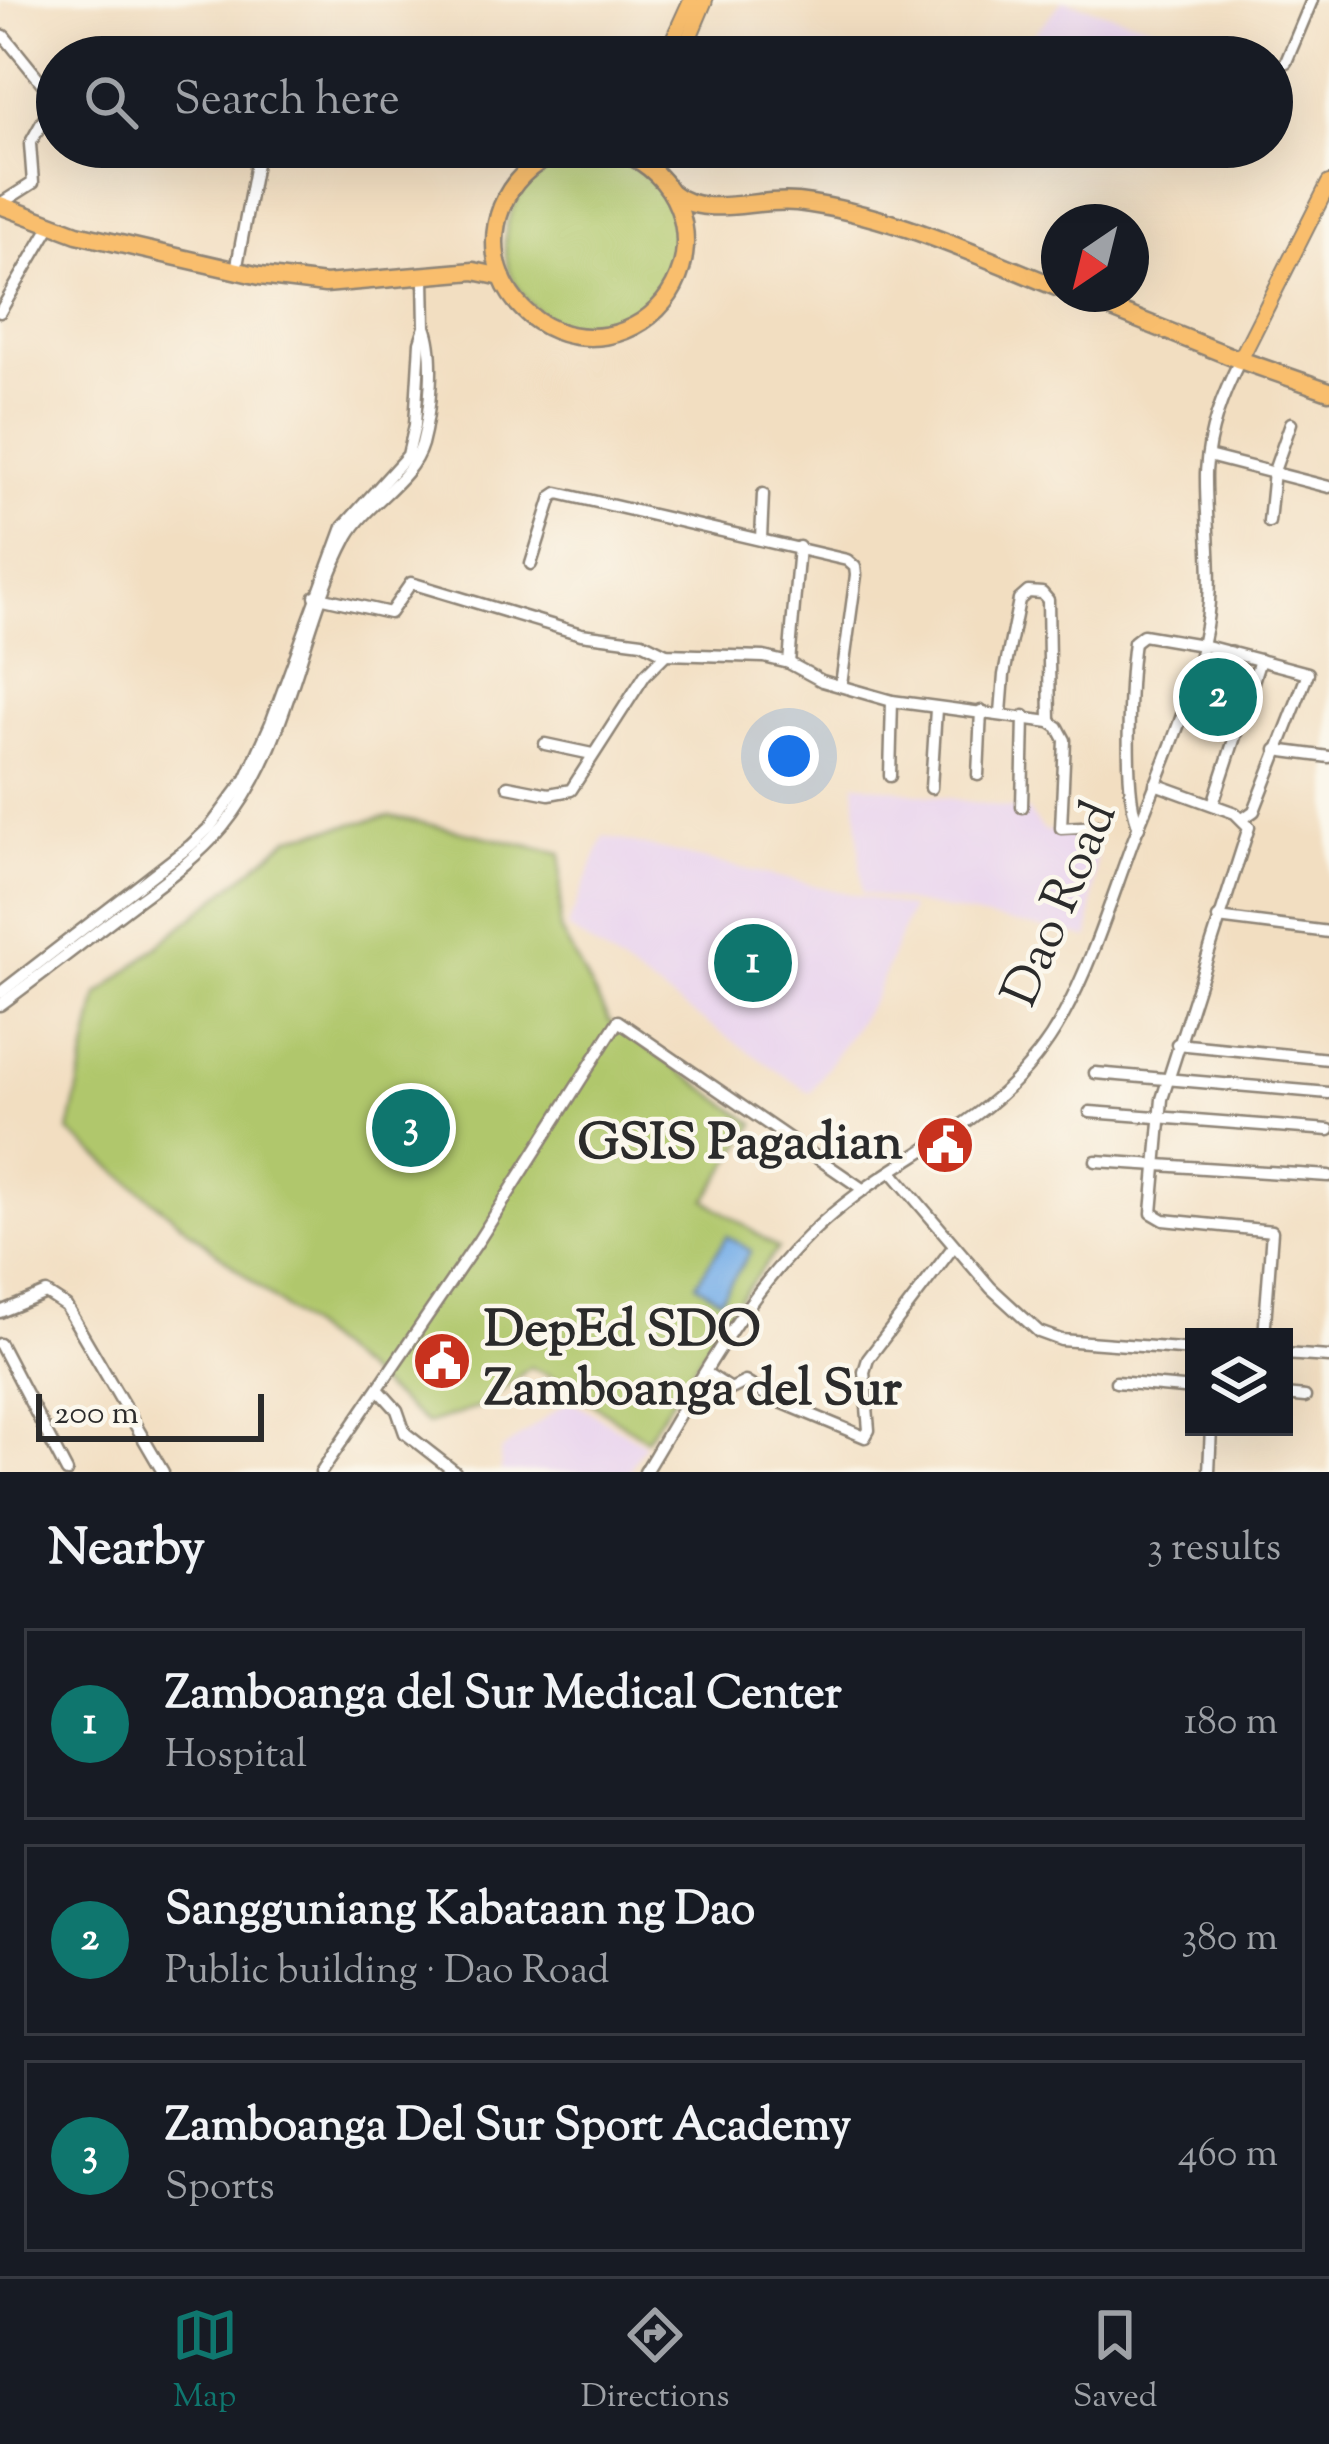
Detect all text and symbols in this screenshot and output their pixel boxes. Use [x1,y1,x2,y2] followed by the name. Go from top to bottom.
[36,36,1293,168] search box
[78,69,144,135] icon: search
[174,70,400,135] text: Search here
[1041,204,1149,312] north arrow
[1179,652,1257,742] pin: 2
[759,726,819,786] your location
[986,791,1138,1019] street label: Dao Road
[714,918,792,1008] pin: 1
[372,1083,450,1173] pin: 3
[577,1109,903,1182] place label: GSIS Pagadian
[914,1114,976,1176] public building icon: GSIS Pagadian
[484,1296,903,1428] place label: DepEd SDO Zamboanga del Sur
[1185,1328,1293,1436] map controls
[1185,1328,1293,1436] button: layers
[411,1330,473,1392] public building icon: DepEd SDO Zamboanga del Sur
[36,1388,264,1441] scale bar
[54,1391,139,1439] text: 200 m
[48,1514,205,1587] text: Nearby
[1147,1522,1281,1578] text: 3 results
[165,1664,842,1729] text: Zamboanga del Sur Medical Center
[83,1696,97,1752] text: 1
[1184,1696,1278,1752] text: 180 m
[165,1729,307,1785] text: Hospital
[165,1880,755,1945] text: Sangguniang Kabataan ng Dao
[81,1912,99,1968] text: 2
[1182,1912,1278,1968] text: 380 m
[165,1945,610,2001] text: Public building · Dao Road
[165,2096,851,2161] text: Zamboanga Del Sur Sport Academy
[82,2128,98,2184] text: 3
[1178,2128,1278,2184] text: 460 m
[165,2161,275,2217] text: Sports
[172,2302,238,2422] tab: Map
[581,2302,730,2422] tab: Directions
[1073,2302,1157,2422] tab: Saved

